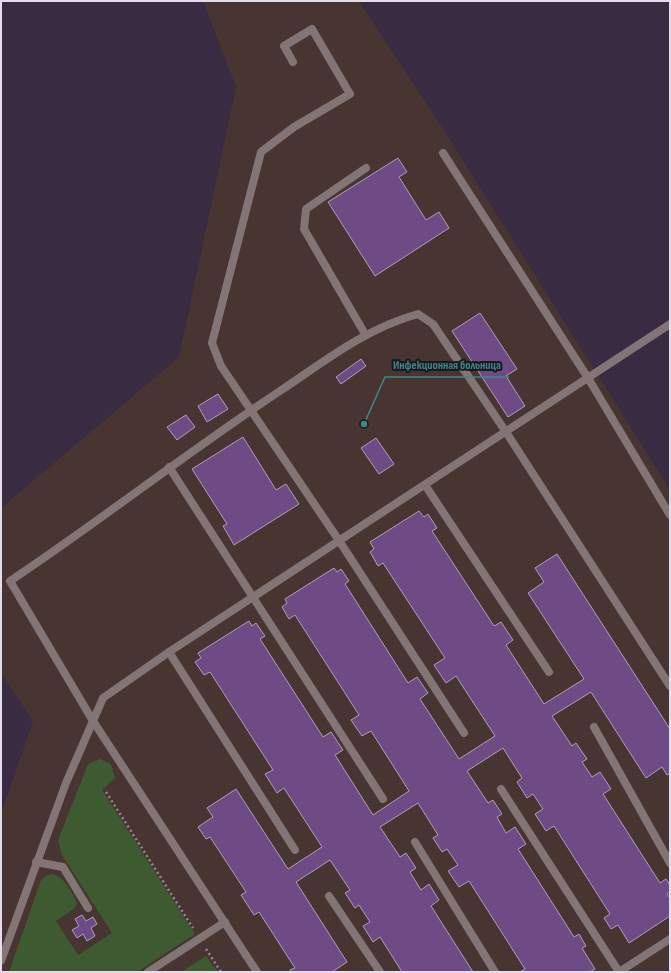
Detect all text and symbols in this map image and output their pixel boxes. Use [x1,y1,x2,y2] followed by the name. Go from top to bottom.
[385,353,509,377] callout: Инфекционная больница
[393,358,501,373] text: Инфекционная больница

